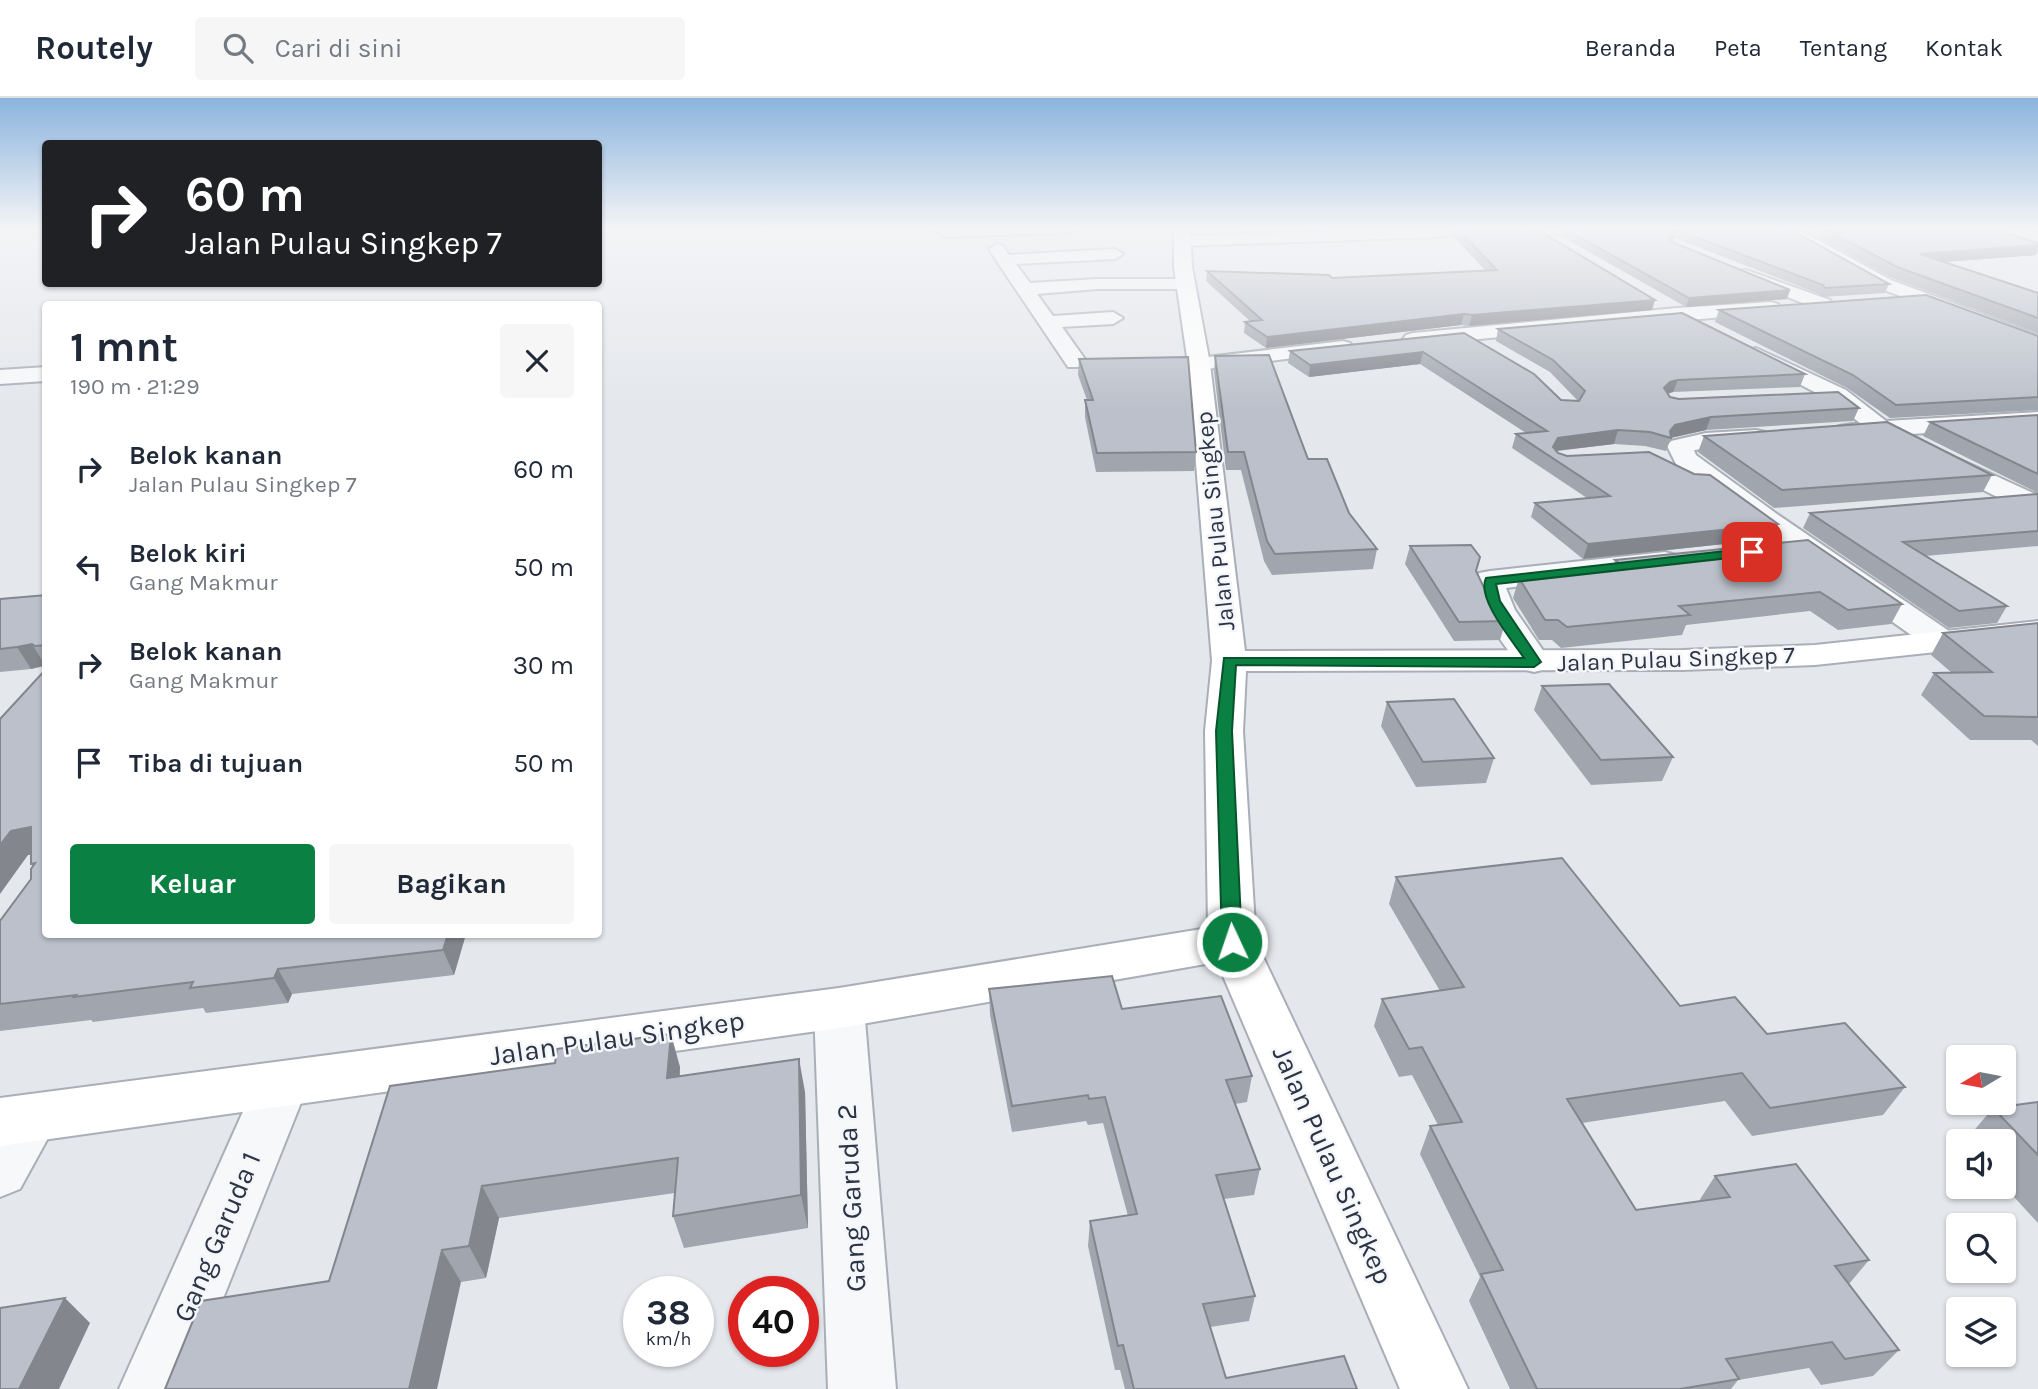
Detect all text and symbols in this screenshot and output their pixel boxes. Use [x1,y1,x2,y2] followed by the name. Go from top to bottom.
[195,17,685,80] search box
[35,29,153,67] text: Routely
[219,29,257,67] icon: search
[275,33,403,64] text: Cari di sini
[1585,34,1676,62] text: Beranda
[1714,34,1762,62] text: Peta
[1800,34,1887,62] text: Tentang
[1925,34,2003,62] text: Kontak
[185,166,305,223] text: 60 m
[70,168,161,259] icon: right
[185,225,502,262] text: Jalan Pulau Singkep 7
[70,322,178,372] text: 1 mnt
[500,324,574,398] button: close
[70,373,200,400] text: 190 m · 21:29
[1190,410,1240,632] street label: Jalan Pulau Singkep
[129,440,282,471] text: Belok kanan
[70,450,108,488] icon: right
[513,454,574,485] text: 60 m
[129,471,357,498] text: Jalan Pulau Singkep 7
[1722,522,1782,582] pin
[1733,533,1771,571] icon: arrive
[129,538,247,569] text: Belok kiri
[70,548,108,586] icon: left
[513,552,574,583] text: 50 m
[129,569,278,596] text: Gang Makmur
[129,636,282,667] text: Belok kanan
[1557,641,1795,677] street label: Jalan Pulau Singkep 7
[70,646,108,684] icon: right
[513,650,574,681] text: 30 m
[129,667,278,694] text: Gang Makmur
[70,744,108,782] icon: arrive
[129,748,303,779] text: Tiba di tujuan
[513,748,574,779] text: 50 m
[70,844,315,924] button: Keluar
[329,844,574,924] button: Bagikan
[1195,905,1269,979] position arrow
[487,1004,747,1072] street label: Jalan Pulau Singkep
[1266,1041,1400,1289] street label: Jalan Pulau Singkep
[1946,1045,2016,1115] north arrow
[1946,1045,2016,1367] map controls
[830,1103,872,1293] street label: Gang Garuda 2
[1946,1129,2016,1199] button: sound
[166,1147,268,1327] street label: Gang Garuda 1
[1946,1213,2016,1283] button: search
[728,1276,819,1367] speed limit sign: 40
[646,1292,691,1333] text: 38
[1946,1297,2016,1367] button: layers
[646,1328,691,1350] text: km/h

